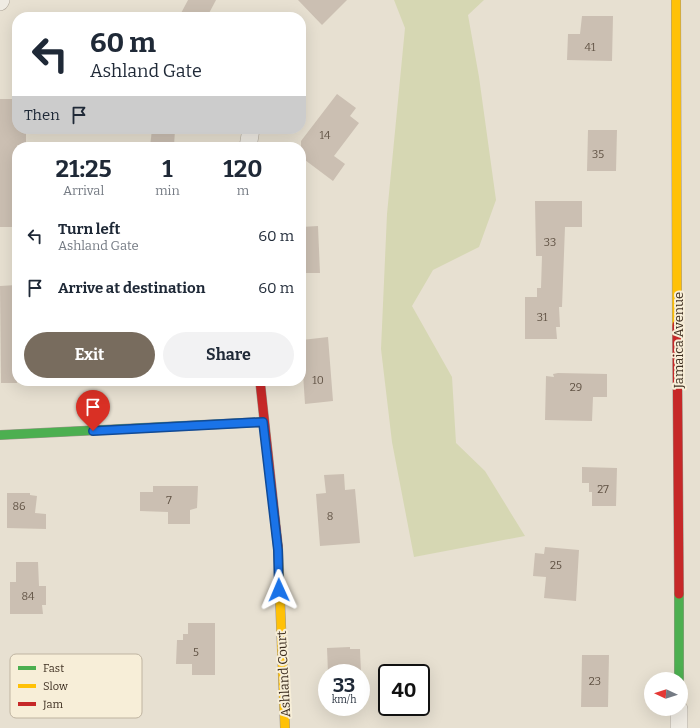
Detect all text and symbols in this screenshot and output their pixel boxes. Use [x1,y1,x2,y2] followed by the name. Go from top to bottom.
[90,26,156,59] text: 60 m
[24,28,76,80] icon: left
[585,41,596,54] house number: 41
[90,60,202,82] text: Ashland Gate
[68,104,90,126] icon: arrive
[24,106,60,124] text: Then
[320,129,331,142] house number: 14
[592,148,604,161] house number: 35
[56,155,112,183] text: 21:25
[162,155,173,183] text: 1
[223,155,262,183] text: 120
[63,183,104,198] text: Arrival
[155,183,180,198] text: min
[237,183,249,198] text: m
[58,220,120,238] text: Turn left
[24,225,46,247] icon: left
[258,227,294,245] text: 60 m
[544,236,556,249] house number: 33
[58,238,139,253] text: Ashland Gate
[24,277,46,299] icon: arrive
[58,279,205,297] text: Arrive at destination
[258,279,294,297] text: 60 m
[671,292,686,389] street label: Jamaica Avenue
[537,311,548,324] house number: 31
[24,332,155,378] button: Exit
[163,332,294,378] button: Share
[312,374,324,387] house number: 10
[570,381,582,394] house number: 29
[76,390,110,431] pin
[82,396,104,418] icon: arrive
[597,483,609,496] house number: 27
[166,494,172,507] house number: 7
[12,500,26,513] house number: 86
[327,510,333,523] house number: 8
[550,559,562,572] house number: 25
[258,569,300,611] position arrow
[21,590,35,603] house number: 84
[274,630,293,718] street label: Ashland Court
[193,646,199,659] house number: 5
[10,654,142,718] legend
[43,662,64,675] text: Fast
[378,664,430,716] speed limit sign: 40
[644,672,688,716] north arrow
[644,672,688,716] map controls
[333,673,355,697] text: 33
[589,675,601,688] house number: 23
[43,680,68,693] text: Slow
[332,694,356,706] text: km/h
[42,698,63,711] text: Jam

